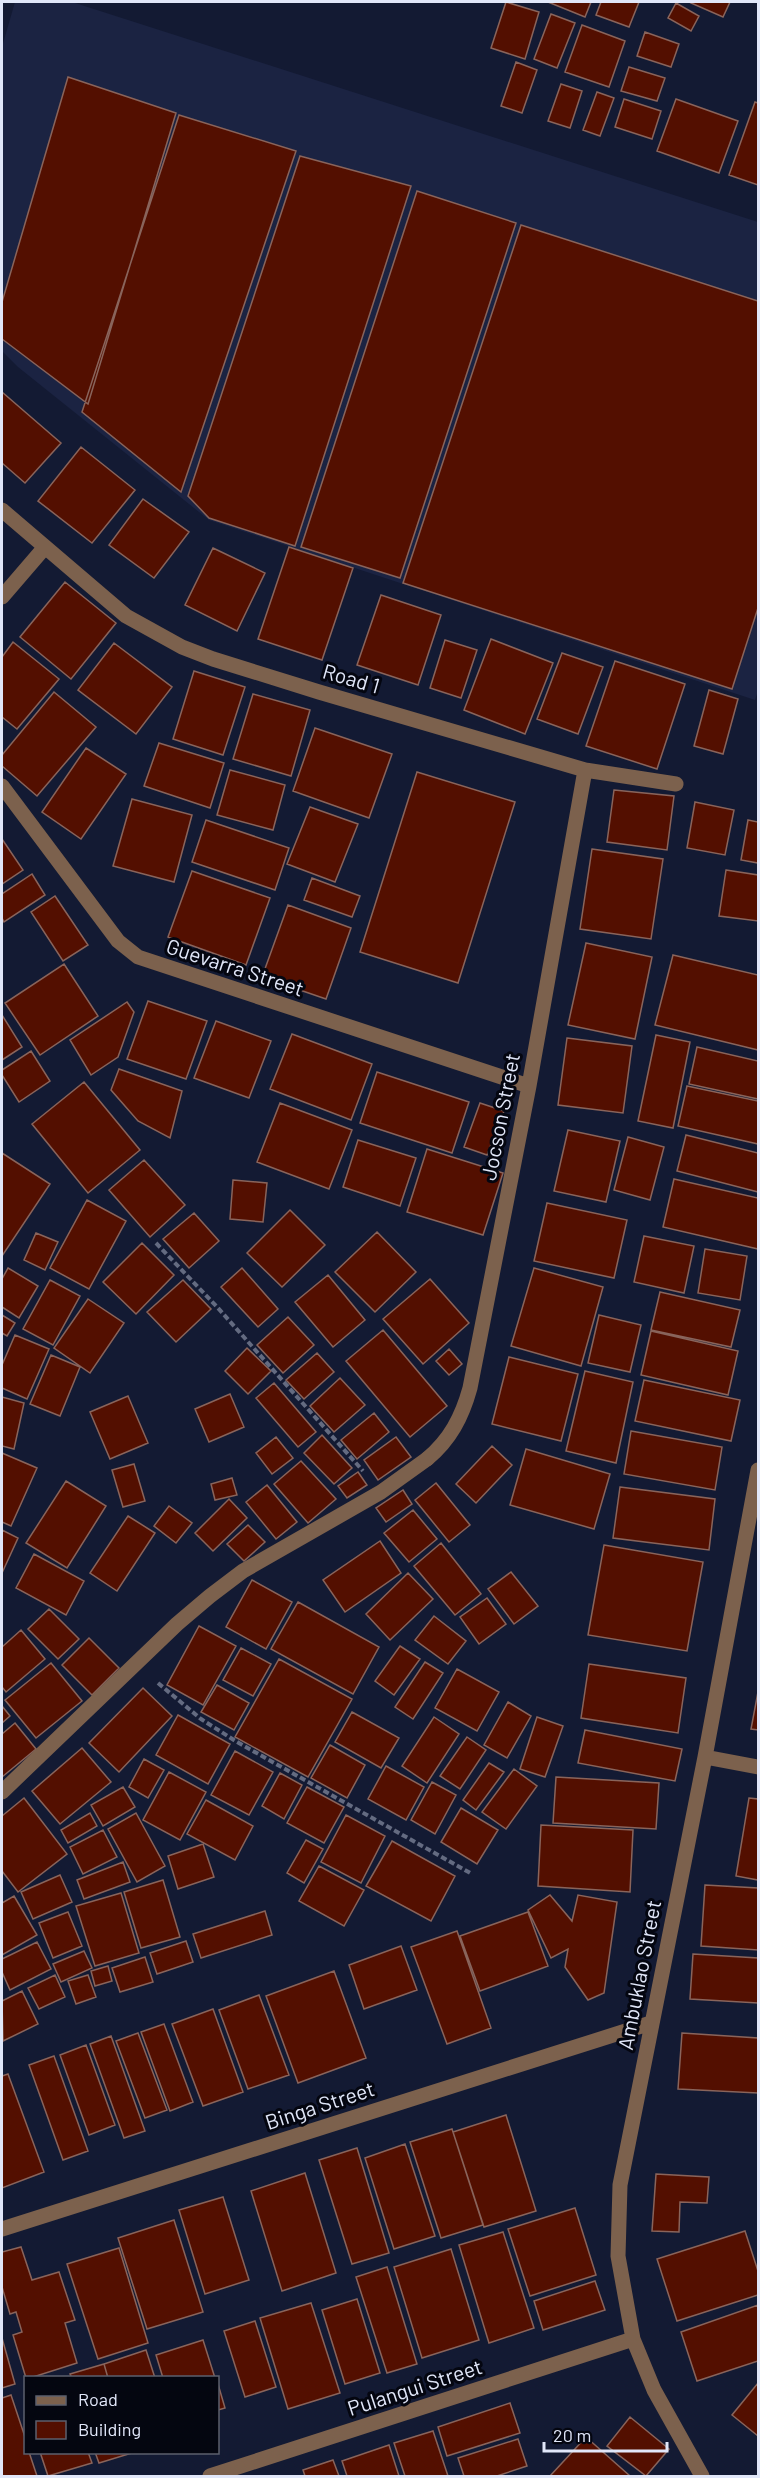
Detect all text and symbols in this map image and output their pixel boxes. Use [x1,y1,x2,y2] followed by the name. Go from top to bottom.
[320,658,383,698] street label: Road 1
[164,933,307,1001] street label: Guevarra Street
[475,1051,524,1182] street label: Jocson Street
[612,1898,665,2052] street label: Ambuklao Street
[262,2075,377,2134] street label: Binga Street
[344,2353,485,2420] street label: Pulangui Street
[24,2376,219,2454] legend
[78,2388,118,2410] text: Road
[544,2415,667,2453] scale bar
[78,2418,141,2440] text: Building
[553,2424,591,2446] text: 20 m

